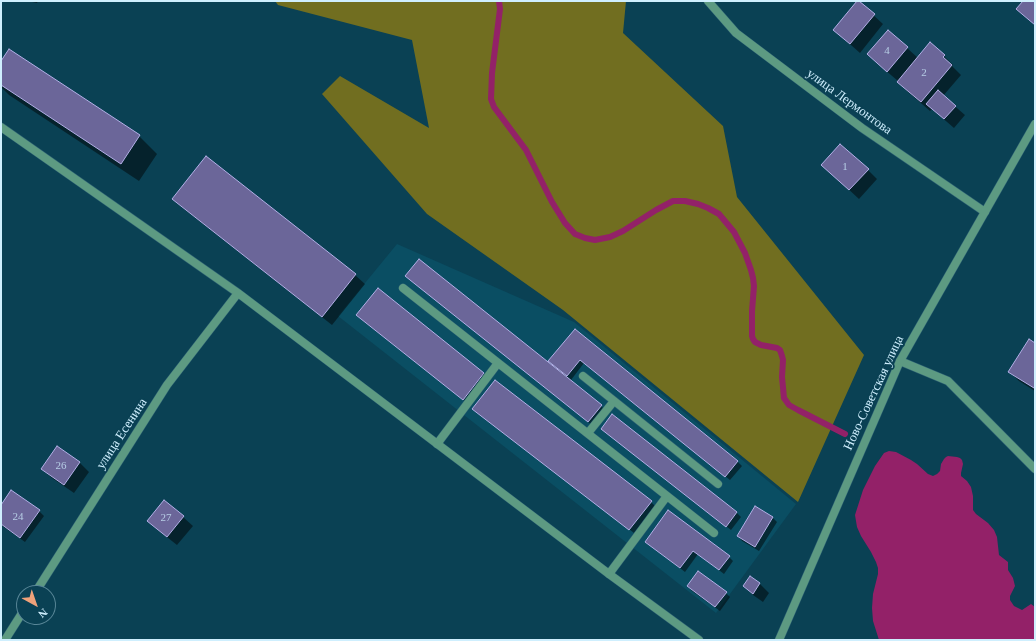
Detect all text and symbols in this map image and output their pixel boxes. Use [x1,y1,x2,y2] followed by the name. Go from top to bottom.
[884,44,890,58] house number: 4
[803,66,895,138] street label: улица Лермонтова
[921,66,927,80] house number: 2
[842,160,848,174] house number: 1
[841,333,907,453] street label: Ново-Советская улица
[93,396,151,472] street label: улица Есенина
[56,459,66,473] house number: 26
[12,510,24,524] house number: 24
[160,511,172,525] house number: 27
[16,585,56,625] north arrow
[36,606,50,621] text: N

